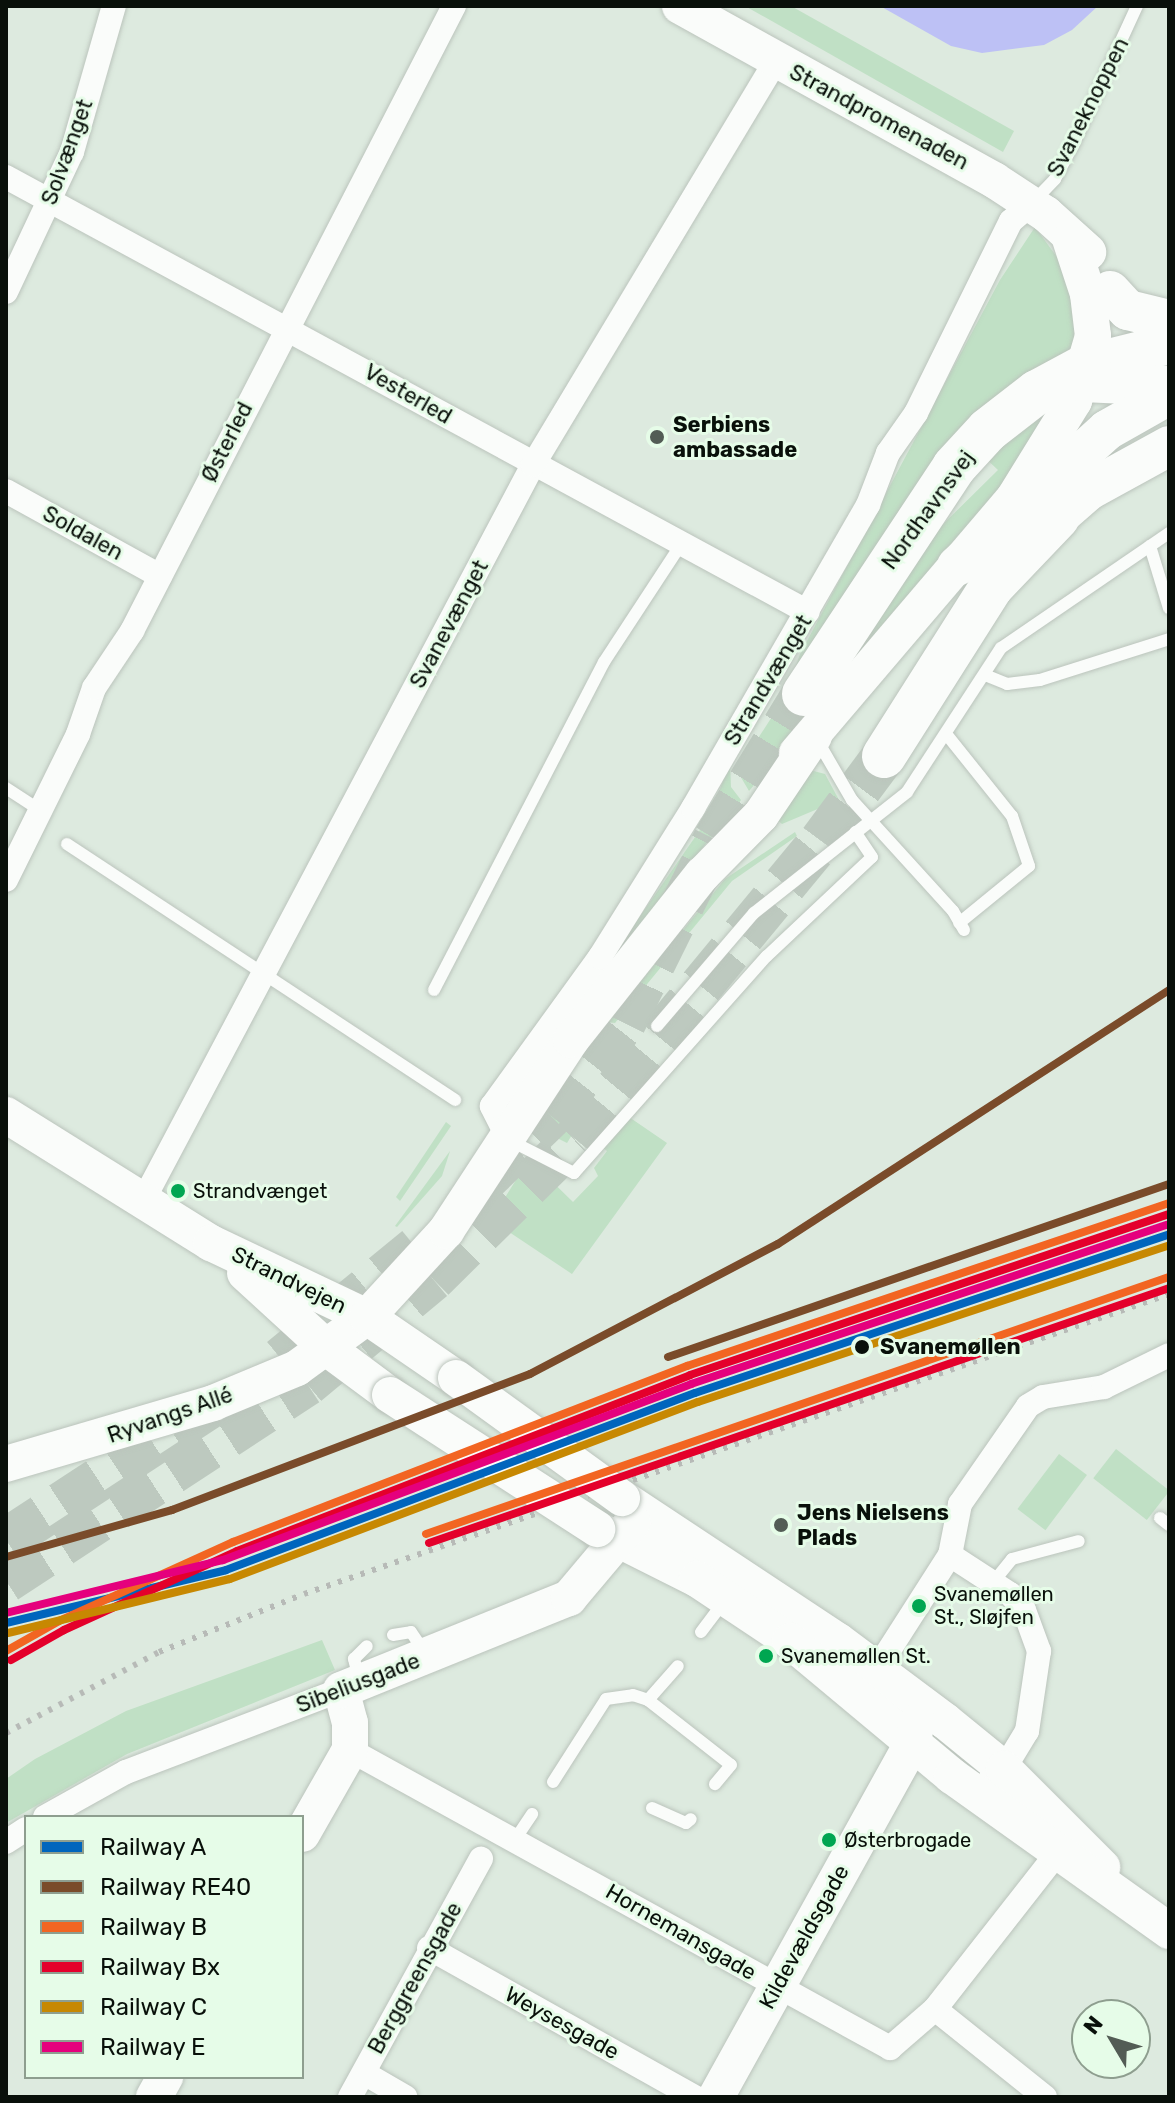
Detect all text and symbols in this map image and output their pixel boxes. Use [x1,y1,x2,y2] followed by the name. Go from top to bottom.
[1042,33,1134,181] street label: Svaneknoppen
[785,59,973,175] street label: Strandpromenaden
[36,96,98,208] street label: Solvænget
[359,358,457,430] street label: Vesterled
[196,398,258,486] street label: Østerled
[673,411,797,462] place label: Serbiens ambassade
[648,428,666,446] marker: Serbiens ambassade
[876,445,980,575] street label: Nordhavnsvej
[38,500,128,566] street label: Soldalen
[404,555,494,693] street label: Svanevænget
[719,610,817,750] street label: Strandvænget
[193,1179,327,1203] place label: Strandvænget
[170,1183,186,1199] marker: Strandvænget
[227,1241,351,1319] street label: Strandvejen
[880,1334,1021,1360] place label: Svanemøllen
[851,1336,873,1358] marker: Svanemøllen
[104,1381,236,1449] street label: Ryvangs Allé
[797,1499,949,1550] place label: Jens Nielsens Plads
[772,1516,790,1534] marker: Jens Nielsens Plads
[934,1582,1054,1629] place label: Svanemøllen St., Sløjfen
[911,1598,927,1614] marker: Svanemøllen St., Sløjfen
[781,1644,931,1668] place label: Svanemøllen St.
[292,1647,424,1719] street label: Sibeliusgade
[758,1648,774,1664] marker: Svanemøllen St.
[24,1815,304,2079] legend
[844,1828,971,1852] place label: Østerbrogade
[821,1832,837,1848] marker: Østerbrogade
[100,1833,206,1861] text: Railway A
[754,1860,854,2014] street label: Kildevældsgade
[100,1873,251,1901] text: Railway RE40
[601,1878,761,1986] street label: Hornemansgade
[362,1898,468,2058] street label: Berggreensgade
[100,1913,207,1941] text: Railway B
[100,1953,220,1981] text: Railway Bx
[500,1981,624,2065] street label: Weysesgade
[100,1993,207,2021] text: Railway C
[1071,1999,1151,2079] north arrow
[1078,2011,1109,2040] text: N
[100,2033,206,2061] text: Railway E

